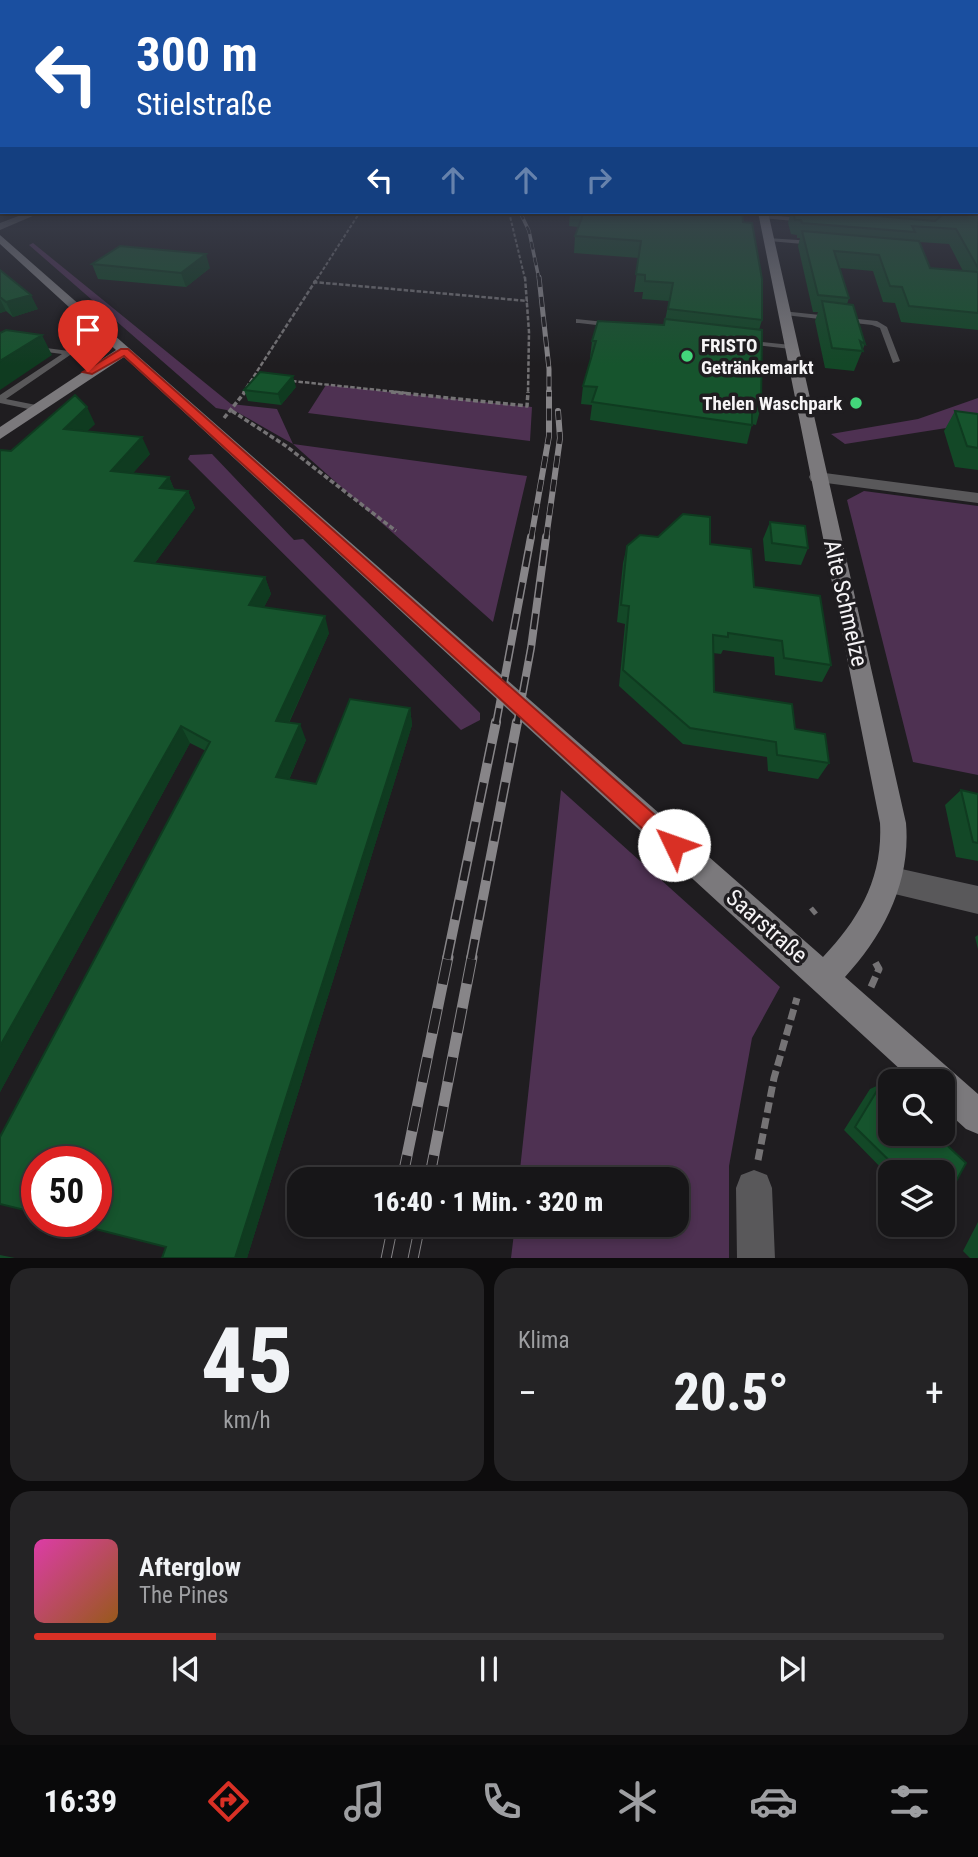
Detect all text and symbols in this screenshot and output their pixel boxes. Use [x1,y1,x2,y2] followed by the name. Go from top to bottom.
[136,26,258,83] text: 300 m
[21,28,112,119] icon: left
[136,85,272,123] text: Stielstraße
[361,161,399,199] icon: left
[434,161,472,199] icon: ahead
[507,161,545,199] icon: ahead
[580,161,618,199] icon: right
[58,300,118,372] pin
[69,311,107,349] icon: arrive
[701,334,814,379] place label: FRISTO Getränkemarkt
[679,348,695,364] marker: FRISTO Getränkemarkt
[702,392,843,415] place label: Thelen Waschpark
[848,395,864,411] marker: Thelen Waschpark
[818,537,873,669] street label: Alte Schmelze
[637,808,711,882] position arrow
[721,884,813,969] street label: Saarstraße
[878,1069,955,1237] map controls
[878,1069,955,1146] button: search
[21,1146,112,1237] speed limit sign: 50
[878,1160,955,1237] button: layers
[373,1187,603,1217] text: 16:40 · 1 Min. · 320 m
[201,1308,293,1414] text: 45
[518,1327,569,1354] text: Klima
[673,1362,789,1423] text: 20.5°
[518,1371,537,1415] text: −
[925,1371,944,1415] text: +
[223,1407,271,1434] text: km/h
[139,1552,241,1582] text: Afterglow
[139,1582,229,1609] text: The Pines
[167,1650,205,1688] icon: previous
[470,1650,508,1688] icon: pause
[773,1650,811,1688] icon: next
[204,1777,253,1826] icon: directions
[340,1777,389,1826] icon: music
[477,1777,526,1826] icon: phone
[613,1777,662,1826] icon: climate
[749,1777,798,1826] icon: car
[885,1777,934,1826] icon: filters
[44,1782,117,1820] text: 16:39

